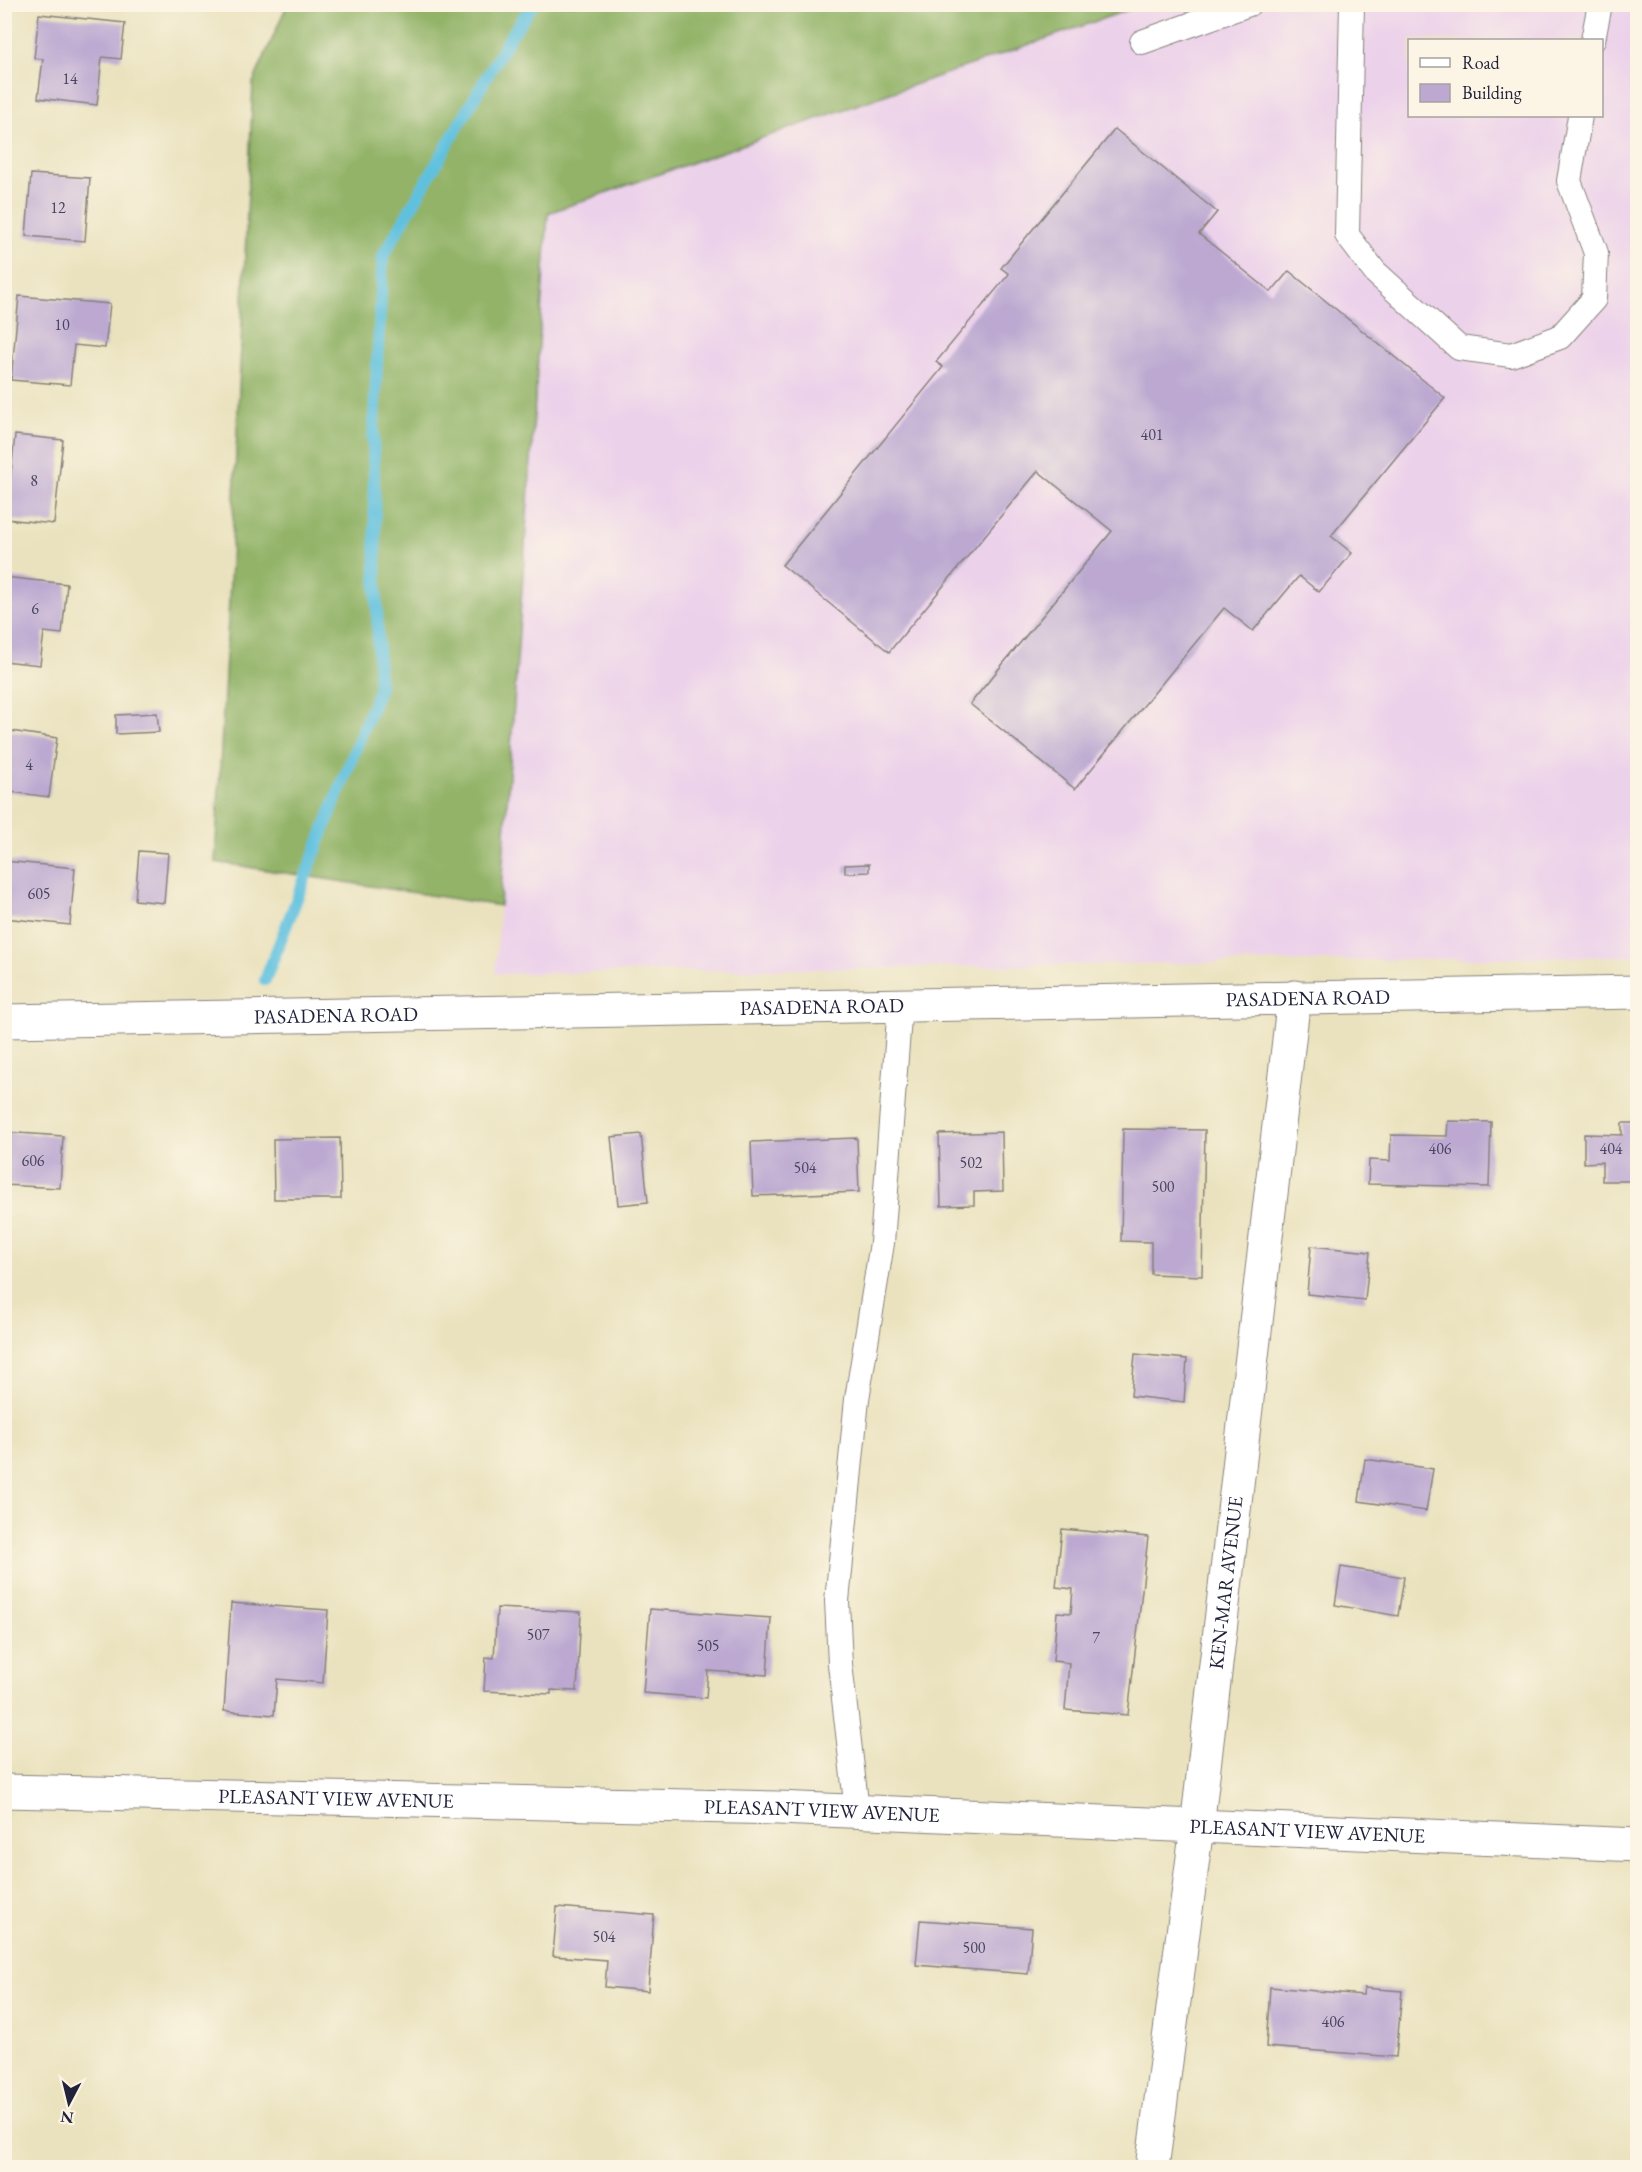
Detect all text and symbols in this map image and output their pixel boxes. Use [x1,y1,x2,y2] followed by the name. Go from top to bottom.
[1408,39,1603,117] legend
[1462,51,1501,74] text: Road
[62,68,78,89] house number: 14
[1462,81,1522,104] text: Building
[50,197,66,218] house number: 12
[54,314,70,335] house number: 10
[1140,424,1164,445] house number: 401
[30,470,38,491] house number: 8
[31,598,39,619] house number: 6
[25,754,33,775] house number: 4
[27,883,51,904] house number: 605
[1225,983,1390,1012] street label: PASADENA ROAD
[740,992,904,1021] street label: PASADENA ROAD
[254,1001,418,1030] street label: PASADENA ROAD
[1428,1138,1452,1159] house number: 406
[1599,1138,1623,1159] house number: 404
[21,1150,45,1171] house number: 606
[959,1152,983,1173] house number: 502
[793,1157,817,1178] house number: 504
[1151,1176,1175,1197] house number: 500
[1203,1495,1249,1671] street label: KEN-MAR AVENUE
[526,1624,550,1645] house number: 507
[1092,1627,1100,1648] house number: 7
[696,1635,720,1656] house number: 505
[218,1783,454,1814] street label: PLEASANT VIEW AVENUE
[704,1793,940,1828] street label: PLEASANT VIEW AVENUE
[1189,1813,1426,1849] street label: PLEASANT VIEW AVENUE
[592,1926,616,1947] house number: 504
[962,1937,986,1958] house number: 500
[1321,2011,1345,2032] house number: 406
[39,2073,99,2133] north arrow
[59,2106,75,2129] text: N

